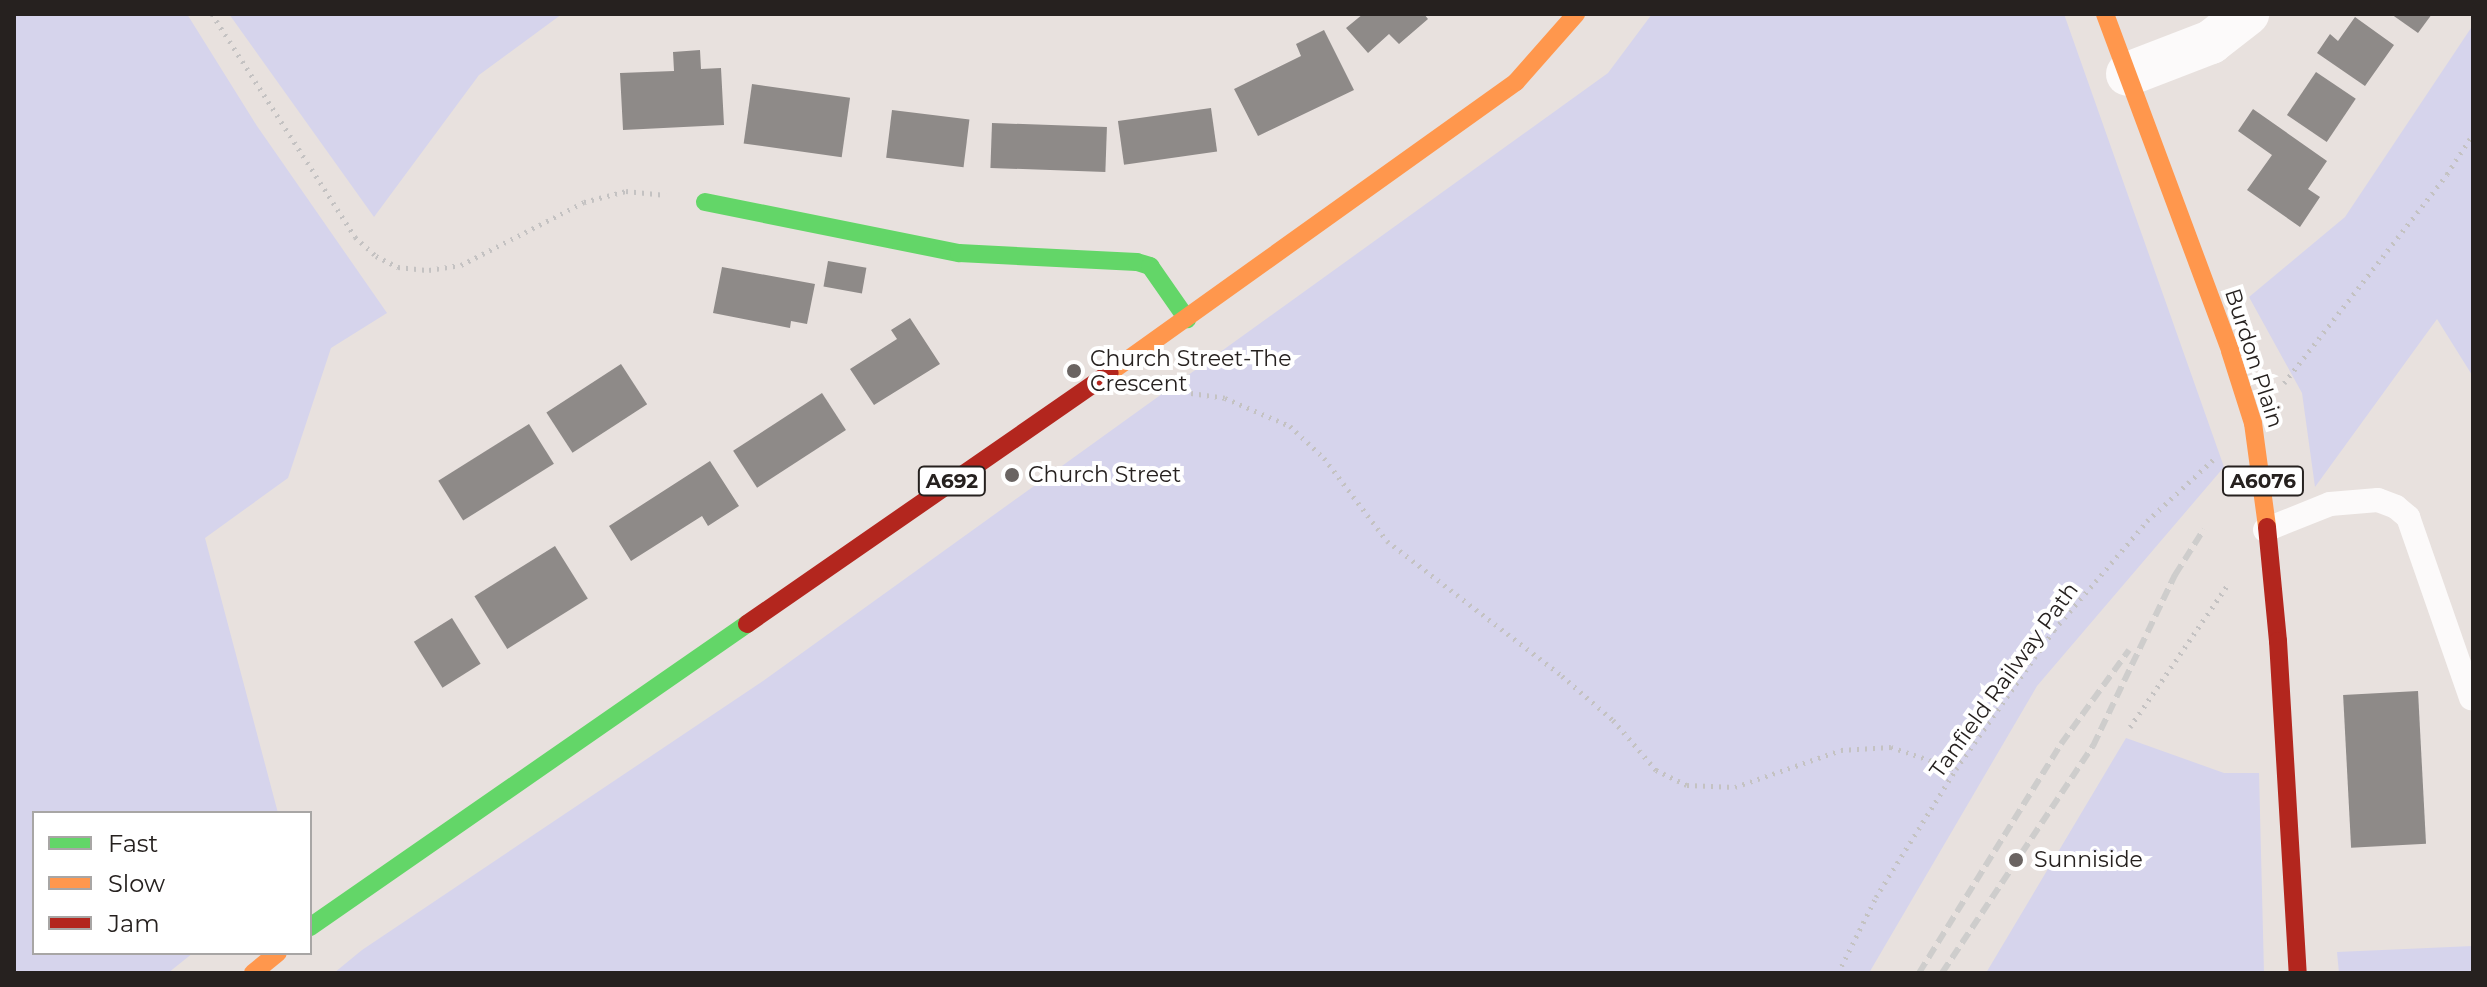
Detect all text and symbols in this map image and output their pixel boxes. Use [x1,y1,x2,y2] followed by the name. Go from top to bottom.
[2219,285,2289,431] street label: Burdon Plain
[1090,345,1291,396] place label: Church Street-The Crescent
[1065,362,1083,380] marker: Church Street-The Crescent
[1028,462,1181,488] place label: Church Street
[916,465,988,497] road number: A692
[2221,465,2305,497] road number: A6076
[1003,466,1021,484] marker: Church Street
[1924,577,2084,783] street label: Tanfield Railway Path
[32,811,312,955] legend
[108,829,158,858] text: Fast
[2034,847,2143,873] place label: Sunniside
[2005,849,2027,871] marker: Sunniside
[108,869,165,898] text: Slow
[108,909,160,938] text: Jam

